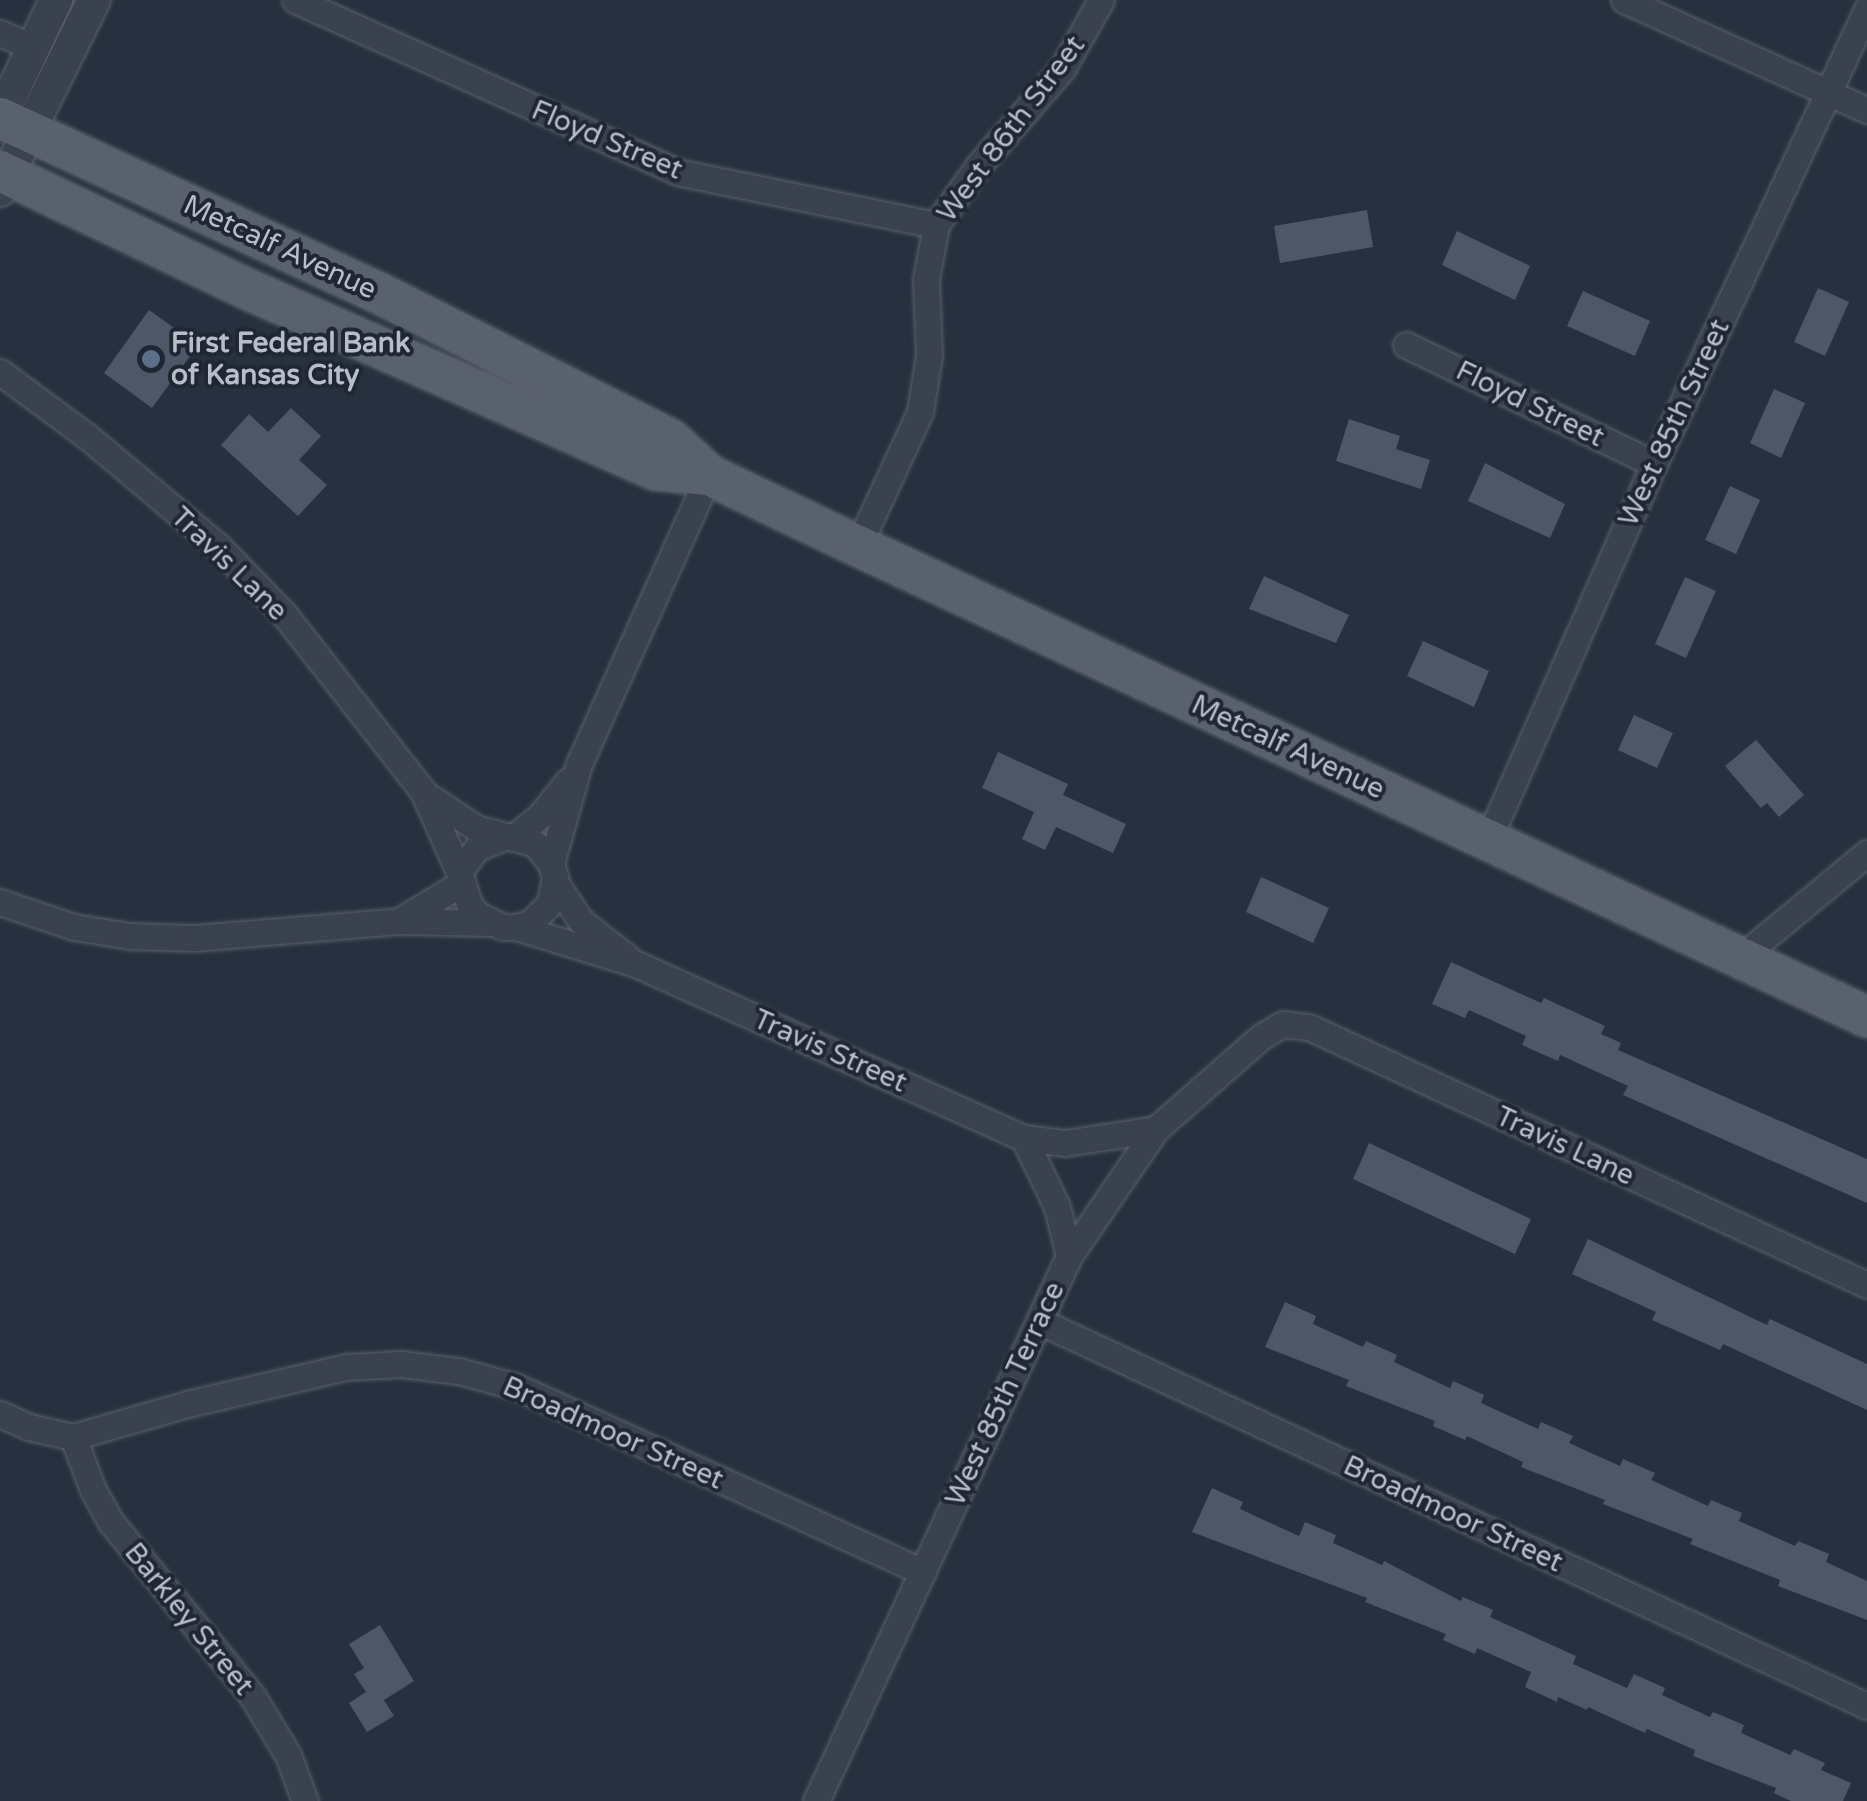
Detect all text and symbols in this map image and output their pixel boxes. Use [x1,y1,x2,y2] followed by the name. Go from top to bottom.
[930,29,1092,229] street label: West 86th Street
[527,93,687,187] street label: Floyd Street
[178,188,382,306] street label: Metcalf Avenue
[1611,314,1737,532] street label: West 85th Street
[171,326,410,392] place label: First Federal Bank of Kansas City
[140,348,162,370] marker: First Federal Bank of Kansas City
[1451,354,1609,454] street label: Floyd Street
[164,500,294,628] street label: Travis Lane
[1186,688,1390,806] street label: Metcalf Avenue
[748,1002,912,1100] street label: Travis Street
[1490,1099,1640,1193] street label: Travis Lane
[938,1277,1072,1511] street label: West 85th Terrace
[498,1369,728,1497] street label: Broadmoor Street
[1338,1449,1568,1579] street label: Broadmoor Street
[117,1536,261,1702] street label: Barkley Street

